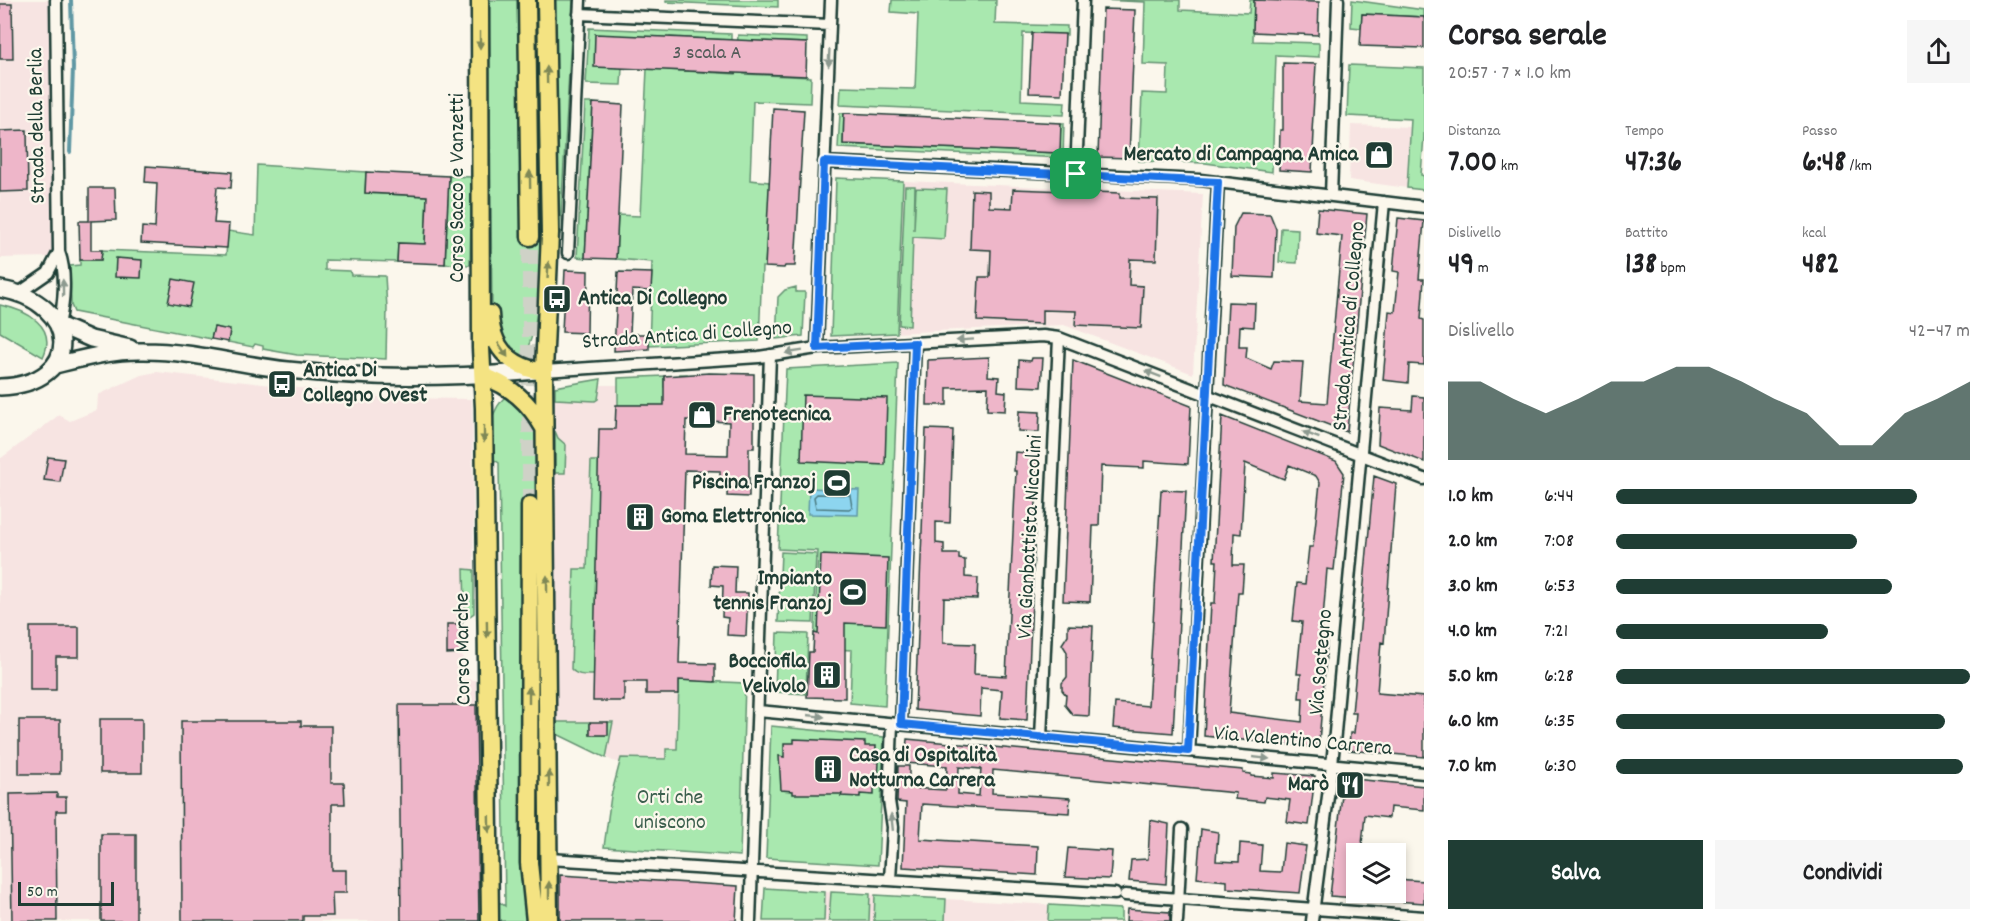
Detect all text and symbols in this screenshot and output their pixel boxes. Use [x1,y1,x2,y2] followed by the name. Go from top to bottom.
[1448,14,1607,61] text: Corsa serale
[1907,20,1970,83] button: share
[475,30,485,49] one-way arrow
[673,40,742,68] house number: 3 scala A
[21,47,55,204] street label: Strada della Berlia
[824,49,833,68] one-way arrow
[1448,60,1571,88] text: 20:57 · 7 × 1.0 km
[542,66,552,85] one-way arrow
[443,93,474,283] street label: Corso Sacco e Vanzetti
[1448,120,1500,143] text: Distanza
[1625,120,1664,143] text: Tempo
[1802,120,1837,143] text: Passo
[1363,139,1395,171] shop icon: Mercato di Campagna Amica
[1124,140,1359,171] place label: Mercato di Campagna Amica
[1448,143,1497,186] text: 7.00
[1625,143,1682,186] text: 47:36
[1802,143,1846,186] text: 6:48
[1050,148,1101,199] pin
[1497,155,1518,178] text: km
[1846,155,1872,178] text: /km
[1059,157,1092,190] icon: arrive
[525,169,534,188] one-way arrow
[1325,220,1375,432] street label: Strada Antica di Collegno
[1448,222,1501,245] text: Dislivello
[1625,222,1668,245] text: Battito
[1802,222,1826,245] text: kcal
[1448,245,1474,288] text: 49
[1625,245,1657,288] text: 138
[1802,245,1840,288] text: 482
[1474,257,1489,280] text: m
[1657,257,1686,280] text: bpm
[543,261,553,280] one-way arrow
[58,279,67,298] one-way arrow
[541,283,573,315] bus stop icon: Antica Di Collegno
[578,284,728,315] place label: Antica Di Collegno
[581,313,793,359] street label: Strada Antica di Collegno
[1448,318,1514,346] text: Dislivello
[1909,318,1970,346] text: 42–47 m
[955,336,974,345] one-way arrow
[497,342,508,358] one-way arrow
[784,347,803,356] one-way arrow
[303,356,428,412] place label: Antica Di Collegno Ovest
[266,368,298,400] bus stop icon: Antica Di Collegno Ovest
[1144,369,1162,378] one-way arrow
[686,399,718,431] shop icon: Frenotecnica
[723,400,831,431] place label: Frenotecnica
[480,425,489,444] one-way arrow
[1302,429,1320,439] one-way arrow
[1010,434,1052,640] street label: Via Gianbattista Niccolini
[821,467,853,499] sports icon: Piscina Franzoj
[692,468,816,499] place label: Piscina Franzoj
[1448,483,1493,511] text: 1.0 km
[1544,483,1574,511] text: 6:44
[624,501,656,533] building icon: Goma Elettronica
[661,502,805,533] place label: Goma Elettronica
[1448,528,1497,556] text: 2.0 km
[1544,528,1574,556] text: 7:08
[713,564,832,620] place label: Impianto tennis Franzoj
[1448,573,1498,601] text: 3.0 km
[1544,573,1575,601] text: 6:53
[542,575,552,594] one-way arrow
[837,576,869,608] sports icon: Impianto tennis Franzoj
[448,592,480,706] street label: Corso Marche
[1302,608,1342,716] street label: Via Sostegno
[1448,618,1497,646] text: 4.0 km
[1544,618,1568,646] text: 7:21
[482,620,491,639] one-way arrow
[729,647,807,703] place label: Bocciofila Velivolo
[811,659,843,691] building icon: Bocciofila Velivolo
[1448,663,1498,691] text: 5.0 km
[1544,663,1574,691] text: 6:28
[524,685,534,704] one-way arrow
[1448,708,1499,736] text: 6.0 km
[1544,708,1575,736] text: 6:35
[807,711,826,721] one-way arrow
[1213,719,1394,765] street label: Via Valentino Carrera
[849,741,998,797] place label: Casa di Ospitalità Notturna Carrera
[812,753,844,785] building icon: Casa di Ospitalità Notturna Carrera
[1252,753,1271,763] one-way arrow
[1448,753,1496,781] text: 7.0 km
[1544,753,1577,781] text: 6:30
[1334,769,1366,801] restaurant icon: Marò
[544,770,553,789] one-way arrow
[1288,770,1329,801] place label: Marò
[634,783,706,839] park label: Orti che uniscono
[887,812,897,831] one-way arrow
[484,815,494,834] one-way arrow
[1448,840,1703,909] button: Salva
[1715,840,1970,909] button: Condividi
[1346,843,1406,903] map controls
[1346,843,1406,903] button: layers
[18,879,114,906] scale bar
[544,880,554,899] one-way arrow
[27,881,58,904] text: 50 m

